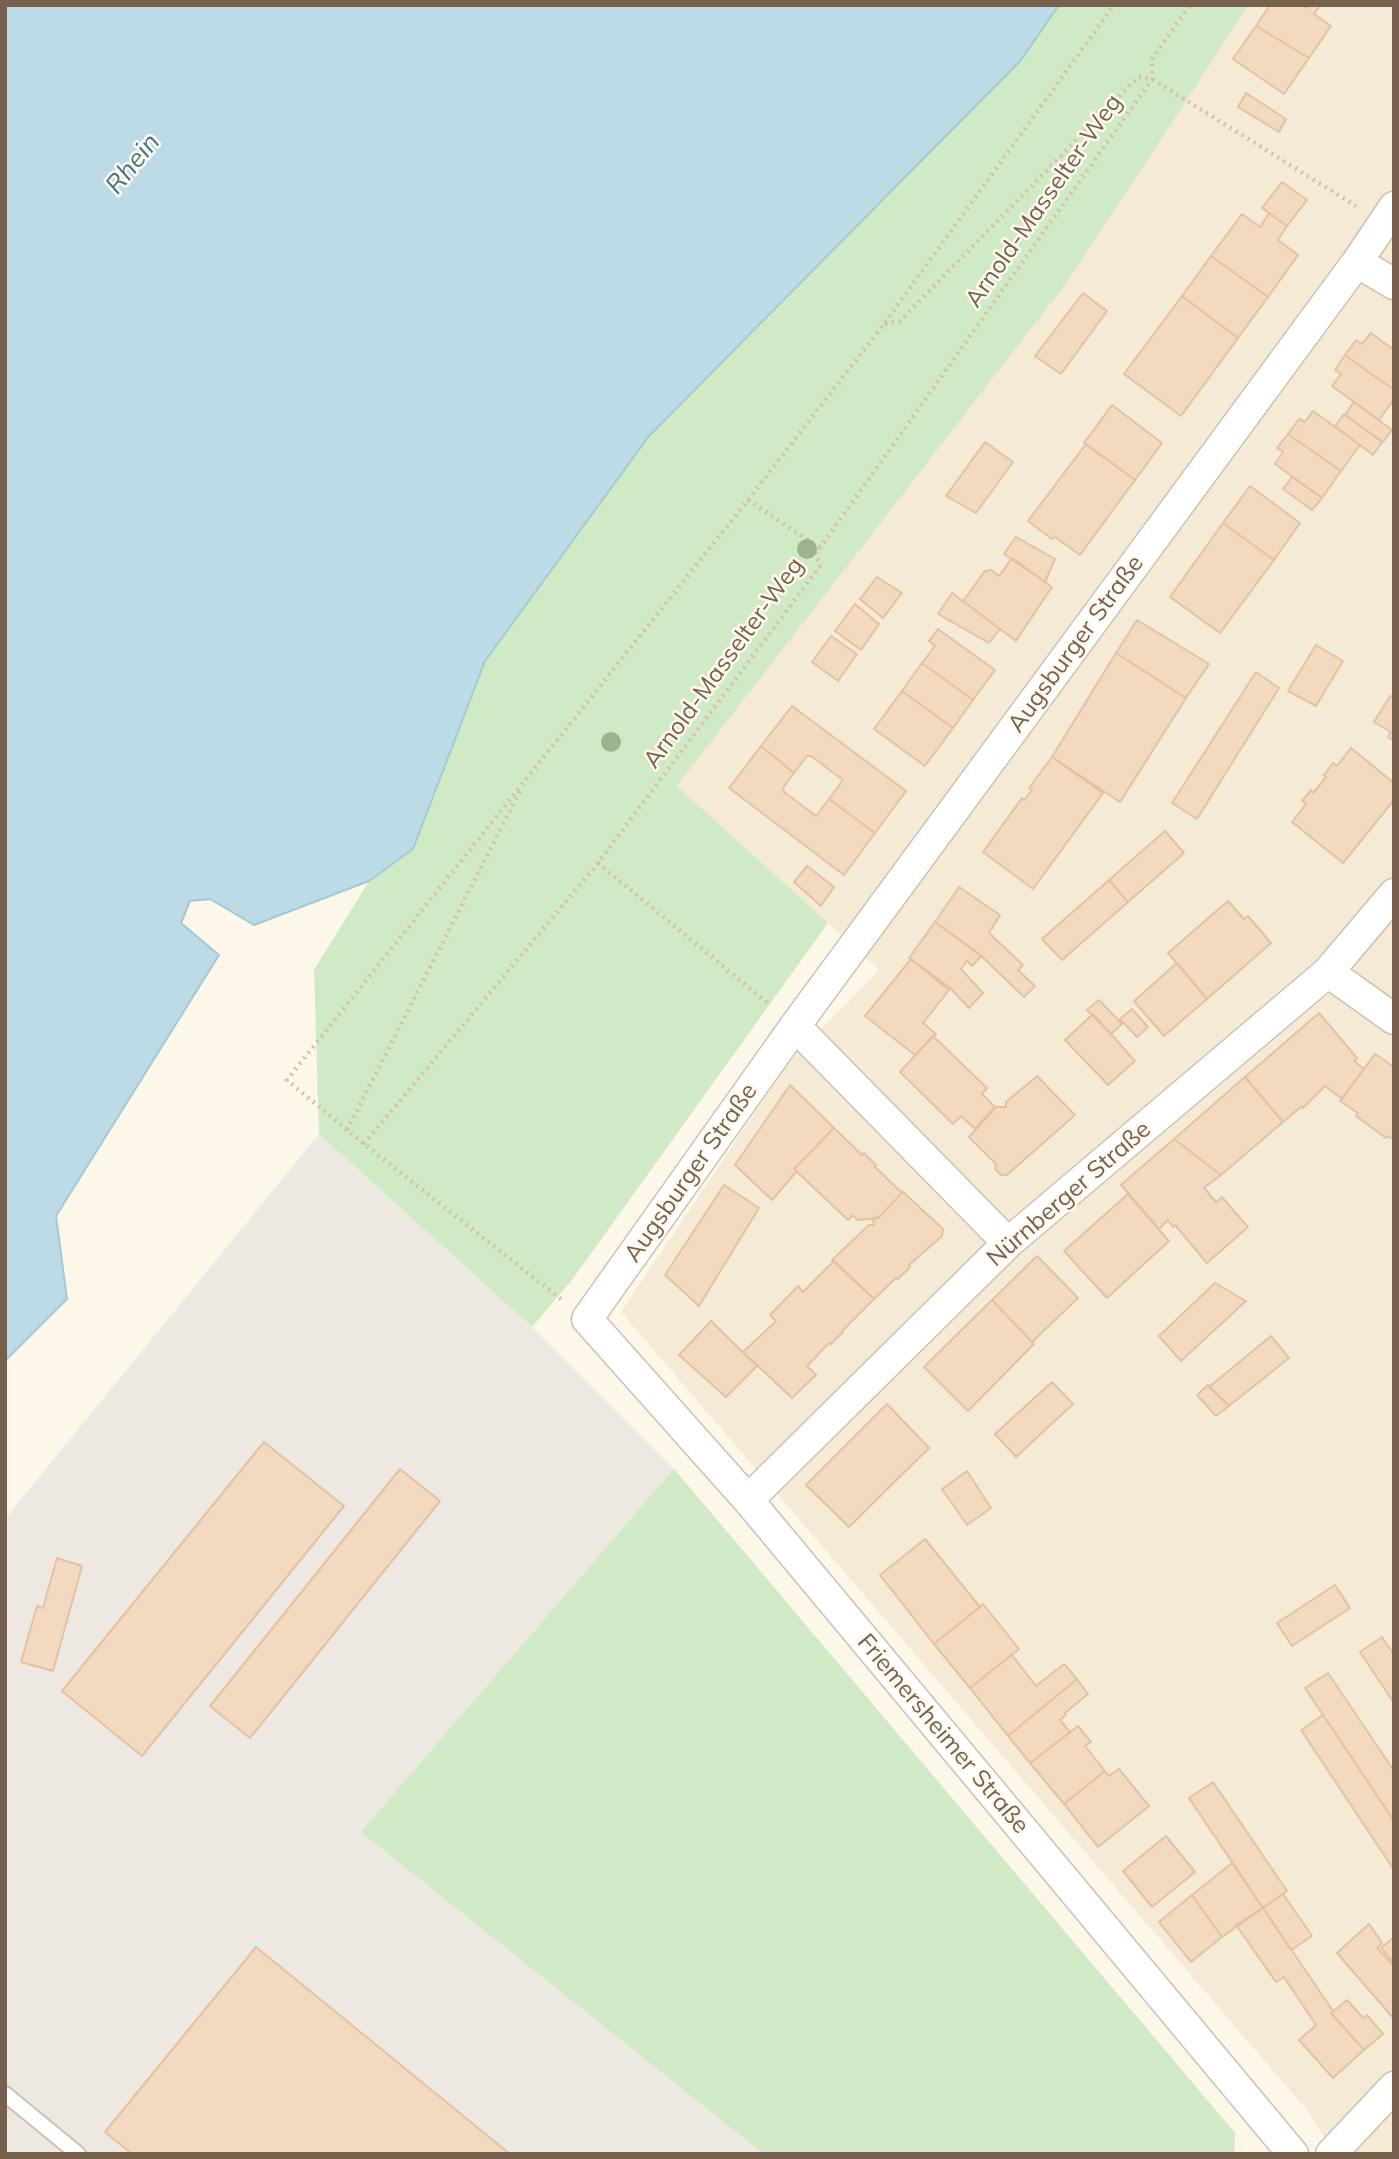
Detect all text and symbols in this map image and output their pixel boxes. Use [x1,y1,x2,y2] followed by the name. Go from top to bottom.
[959,89,1129,313] street label: Arnold-Masselter-Weg
[99,127,167,201] water label: Rhein
[1002,550,1150,738] street label: Augsburger Straße
[638,552,810,774] street label: Arnold-Masselter-Weg
[618,1078,764,1268] street label: Augsburger Straße
[981,1115,1157,1273] street label: Nürnberger Straße
[851,1628,1035,1840] street label: Friemersheimer Straße

